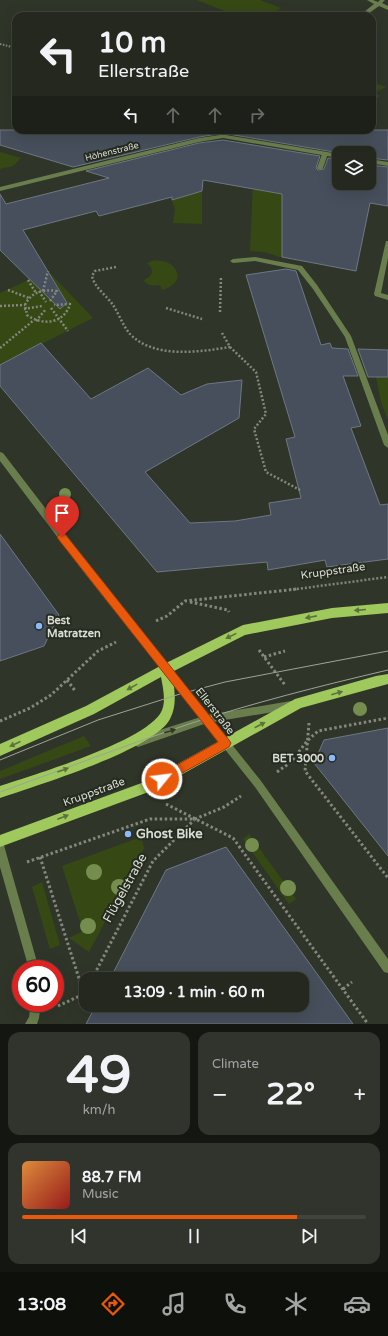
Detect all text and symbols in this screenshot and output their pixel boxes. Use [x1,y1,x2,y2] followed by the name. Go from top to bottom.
[98,26,166,60] text: 10 m
[32,28,84,80] icon: left
[98,60,189,82] text: Ellerstraße
[120,104,142,126] icon: left
[162,104,184,126] icon: ahead
[204,104,226,126] icon: ahead
[246,104,268,126] icon: right
[84,140,140,164] street label: Höhenstraße
[332,146,376,190] map controls
[332,146,376,190] button: layers
[45,496,79,537] pin
[51,502,73,524] icon: arrive
[300,560,366,582] street label: Kruppstraße
[354,607,366,614] one-way arrow
[47,614,101,640] place label: Best Matratzen
[305,614,317,620] one-way arrow
[34,621,44,631] marker: Best Matratzen
[225,633,237,639] one-way arrow
[126,684,137,691] one-way arrow
[193,685,237,737] street label: Ellerstraße
[330,689,343,695] one-way arrow
[254,721,266,728] one-way arrow
[165,728,177,734] one-way arrow
[9,741,20,747] one-way arrow
[272,752,324,765] place label: BET 3000
[327,753,337,763] marker: BET 3000
[141,758,183,800] position arrow
[57,766,69,772] one-way arrow
[61,775,127,809] street label: Kruppstraße
[57,814,69,820] one-way arrow
[136,826,203,842] place label: Ghost Bike
[123,829,133,839] marker: Ghost Bike
[99,851,151,925] street label: Flügelstraße
[12,960,64,1012] speed limit sign: 60
[123,983,265,1001] text: 13:09 · 1 min · 60 m
[66,1044,132,1107] text: 49
[212,1056,259,1072] text: Climate
[266,1076,315,1113] text: 22°
[212,1082,228,1108] text: −
[354,1082,366,1108] text: +
[83,1102,115,1118] text: km/h
[82,1168,142,1186] text: 88.7 FM
[82,1186,119,1202] text: Music
[68,1225,90,1247] icon: previous
[183,1225,205,1247] icon: pause
[298,1225,320,1247] icon: next
[99,1290,127,1318] icon: directions
[160,1290,188,1318] icon: music
[221,1290,249,1318] icon: phone
[282,1290,310,1318] icon: climate
[343,1290,371,1318] icon: car
[17,1293,66,1315] text: 13:08

